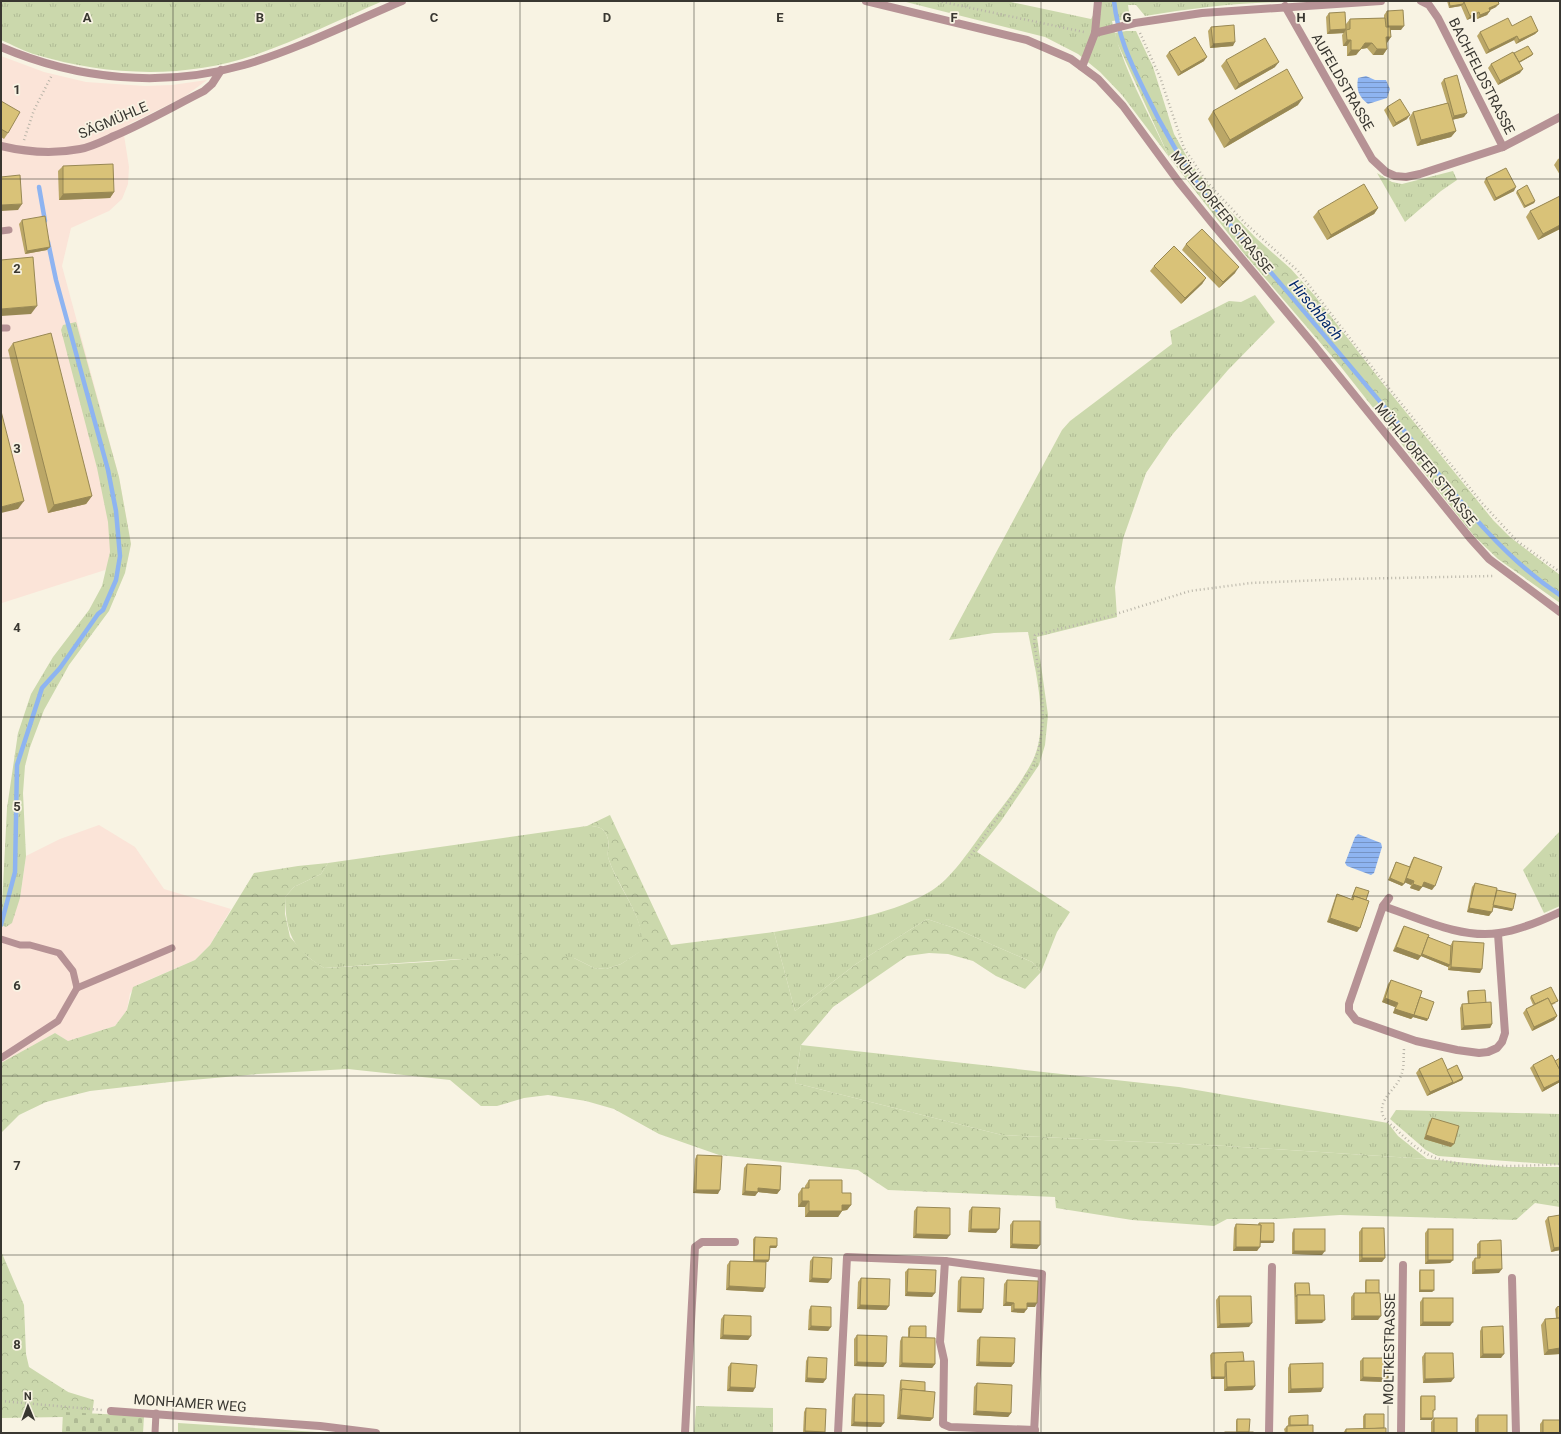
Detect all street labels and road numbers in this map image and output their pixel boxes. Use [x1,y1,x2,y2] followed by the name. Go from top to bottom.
[1446,15,1518,137] street label: BACHFELDSTRASSE
[1309,31,1377,133] street label: AUFELDSTRASSE
[76,98,150,142] street label: SÄGMÜHLE
[1168,147,1276,277] street label: MÜHLDORFER STRASSE
[1372,399,1480,529] street label: MÜHLDORFER STRASSE
[1380,1293,1398,1405] street label: MOLTKESTRASSE
[133,1391,247,1415] street label: MONHAMER WEG

